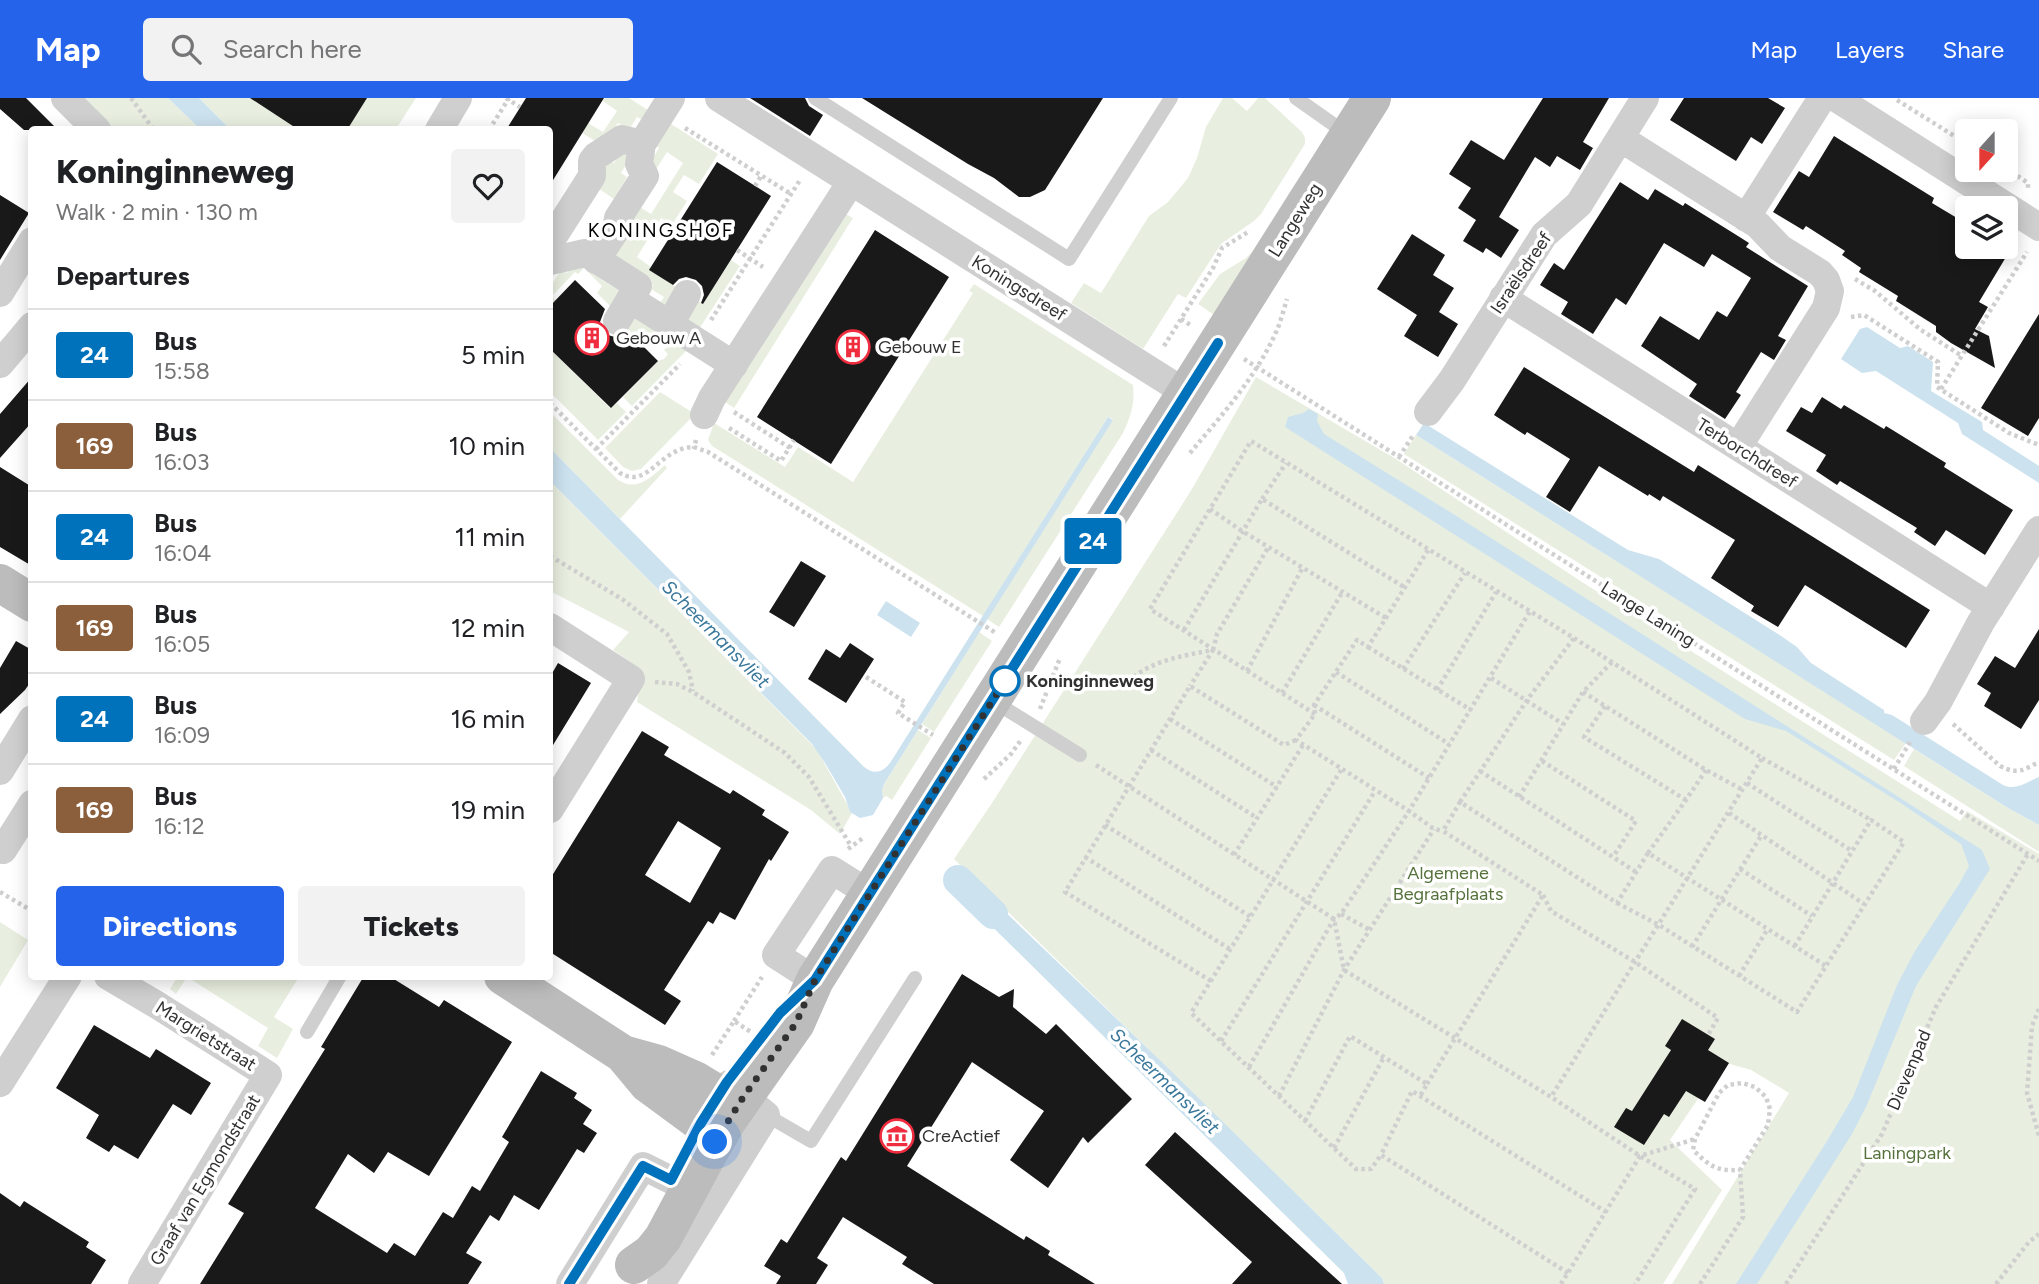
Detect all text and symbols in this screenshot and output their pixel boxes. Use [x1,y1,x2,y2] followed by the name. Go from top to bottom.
[143,18,633,81] search box
[35,30,101,69] text: Map
[167,30,205,68] icon: search
[223,33,362,65] text: Search here
[1750,35,1797,64] text: Map
[1835,35,1904,64] text: Layers
[1942,35,2004,64] text: Share
[1955,119,2018,182] north arrow
[1955,119,2018,259] map controls
[451,149,525,223] button: heart
[56,152,295,191] text: Koninginneweg
[1264,179,1326,261] street label: Langeweg
[1955,196,2018,259] button: layers
[56,198,258,226] text: Walk · 2 min · 130 m
[588,219,734,242] district label: KONINGSHOF
[1486,228,1557,318] street label: Israëlsdreef
[968,250,1071,326] street label: Koningsdreef
[56,260,190,292] text: Departures
[573,319,611,357] building icon: Gebouw A
[154,325,197,357] text: Bus
[616,327,701,349] place label: Gebouw A
[834,328,872,366] building icon: Gebouw E
[878,336,962,358] place label: Gebouw E
[461,339,525,371] text: 5 min
[80,340,109,369] text: 24
[154,357,210,385] text: 15:58
[1693,413,1802,493] street label: Terborchdreef
[154,416,197,448] text: Bus
[449,430,525,462] text: 10 min
[76,431,113,460] text: 169
[154,448,210,476] text: 16:03
[154,507,197,539] text: Bus
[1062,518,1124,564] line badge: 24
[454,521,525,553] text: 11 min
[80,522,109,551] text: 24
[1078,526,1108,555] text: 24
[154,539,211,567] text: 16:04
[657,575,775,693] water label: Scheermansvliet
[1597,576,1699,652] street label: Lange Laning
[154,598,197,630] text: Bus
[451,612,525,644] text: 12 min
[76,613,113,642] text: 169
[154,630,210,658] text: 16:05
[990,666,1020,696] marker: Koninginneweg
[1026,670,1154,692] place label: Koninginneweg
[154,689,197,721] text: Bus
[450,703,525,735] text: 16 min
[80,704,109,733] text: 24
[154,721,210,749] text: 16:09
[154,780,197,812] text: Bus
[450,794,525,826] text: 19 min
[76,795,113,824] text: 169
[154,812,205,840] text: 16:12
[1393,862,1503,905] park label: Algemene Begraafplaats
[56,886,284,966] button: Directions
[298,886,525,966] button: Tickets
[152,996,260,1076] street label: Margrietstraat
[1106,1023,1225,1139] water label: Scheermansvliet
[1882,1026,1936,1114] street label: Dievenpad
[145,1090,265,1270] street label: Graaf van Egmondstraat
[878,1117,916,1155] museum icon: CreActief
[697,1124,732,1159] your location
[922,1125,1001,1147] place label: CreActief
[1863,1142,1951,1164] park label: Laningpark

